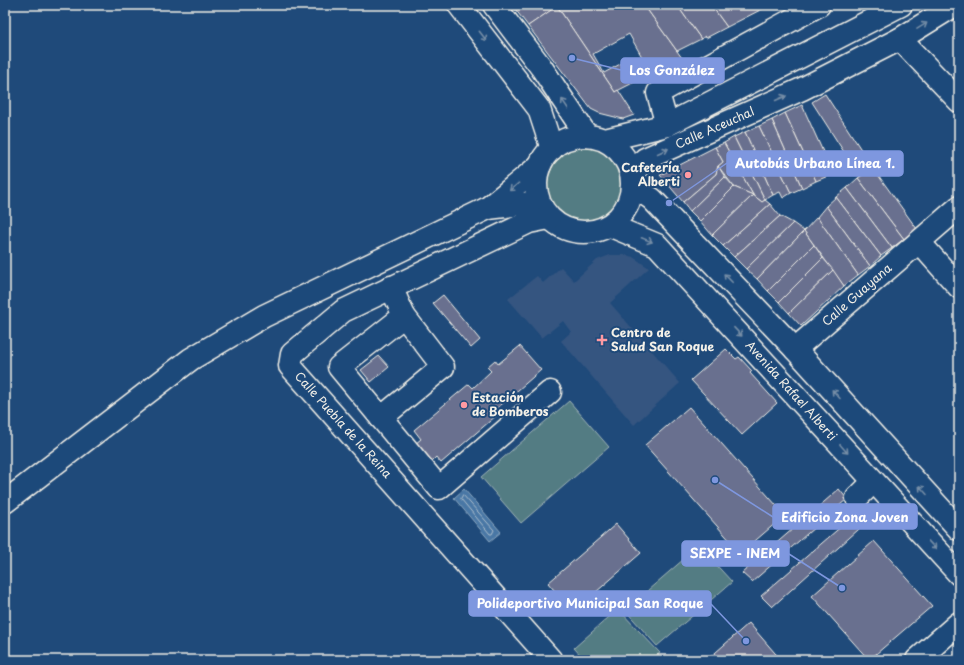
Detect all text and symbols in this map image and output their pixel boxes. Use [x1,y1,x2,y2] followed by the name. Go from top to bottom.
[916,21,928,29] one-way arrow
[479,30,487,41] one-way arrow
[621,58,724,83] callout: Los González
[629,60,715,79] text: Los González
[775,94,787,101] one-way arrow
[561,99,569,110] one-way arrow
[672,102,757,153] street label: Calle Aceuchal
[656,147,668,155] one-way arrow
[727,151,903,176] callout: Autobús Urbano Línea 1.
[735,153,895,172] text: Autobús Urbano Línea 1.
[621,158,681,190] place label: Cafetería Alberti
[683,170,693,180] marker: Cafetería Alberti
[508,182,519,191] one-way arrow
[640,237,652,245] one-way arrow
[817,258,896,330] street label: Calle Guayana
[723,273,733,283] one-way arrow
[611,323,714,355] place label: Centro de Salud San Roque
[733,327,742,337] one-way arrow
[596,334,608,346] marker: Centro de Salud San Roque
[742,336,842,444] street label: Avenida Rafael Alberti
[291,367,397,482] street label: Calle Puebla de la Reina
[472,388,549,420] place label: Estación de Bomberos
[831,389,841,399] one-way arrow
[459,400,469,410] marker: Estación de Bomberos
[839,444,849,454] one-way arrow
[919,485,928,495] one-way arrow
[773,504,917,529] callout: Edificio Zona Joven
[781,507,909,526] text: Edificio Zona Joven
[927,540,937,550] one-way arrow
[682,541,789,566] callout: SEXPE - INEM
[690,543,780,562] text: SEXPE - INEM
[469,591,711,616] callout: Polideportivo Municipal San Roque
[477,593,703,612] text: Polideportivo Municipal San Roque

